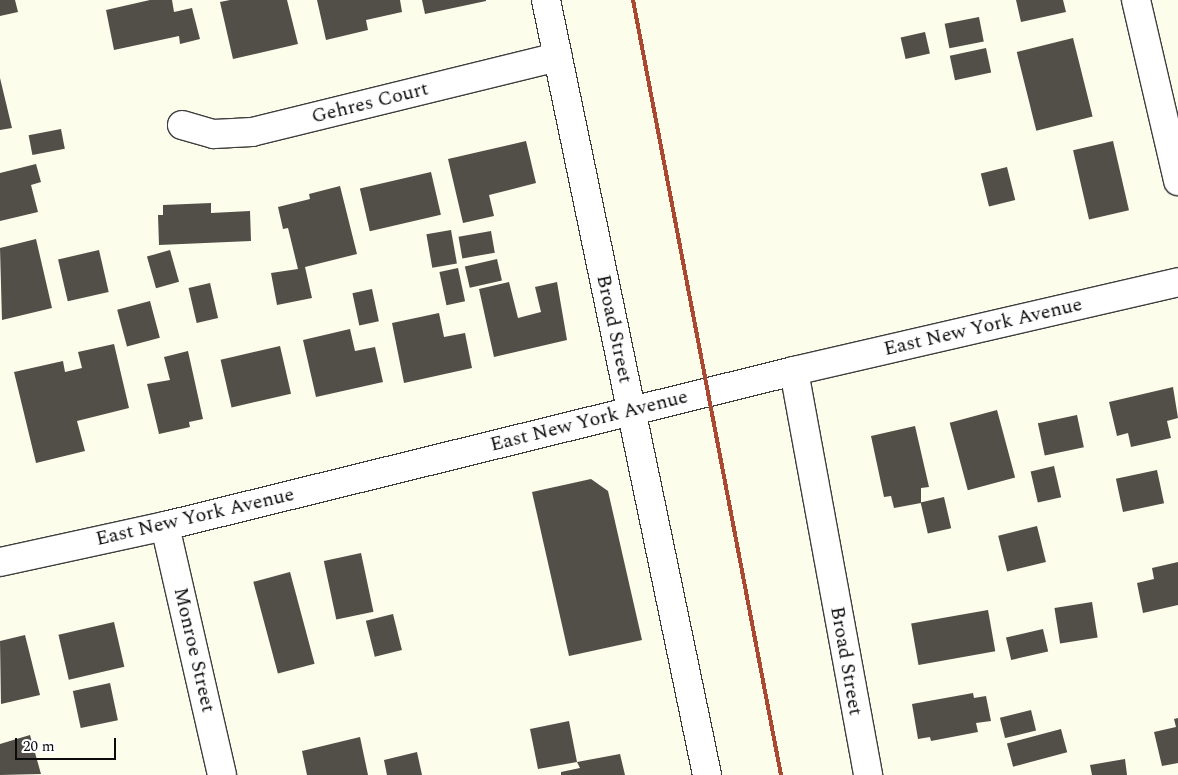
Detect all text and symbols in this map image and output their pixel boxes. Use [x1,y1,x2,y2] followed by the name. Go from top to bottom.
[309,77,431,129] street label: Gehres Court
[591,272,637,386] street label: Broad Street
[881,292,1085,362] street label: East New York Avenue
[488,385,690,457] street label: East New York Avenue
[93,482,297,552] street label: East New York Avenue
[168,585,220,715] street label: Monroe Street
[825,605,867,717] street label: Broad Street
[18,728,119,760] scale bar
[23,735,55,758] text: 20 m

